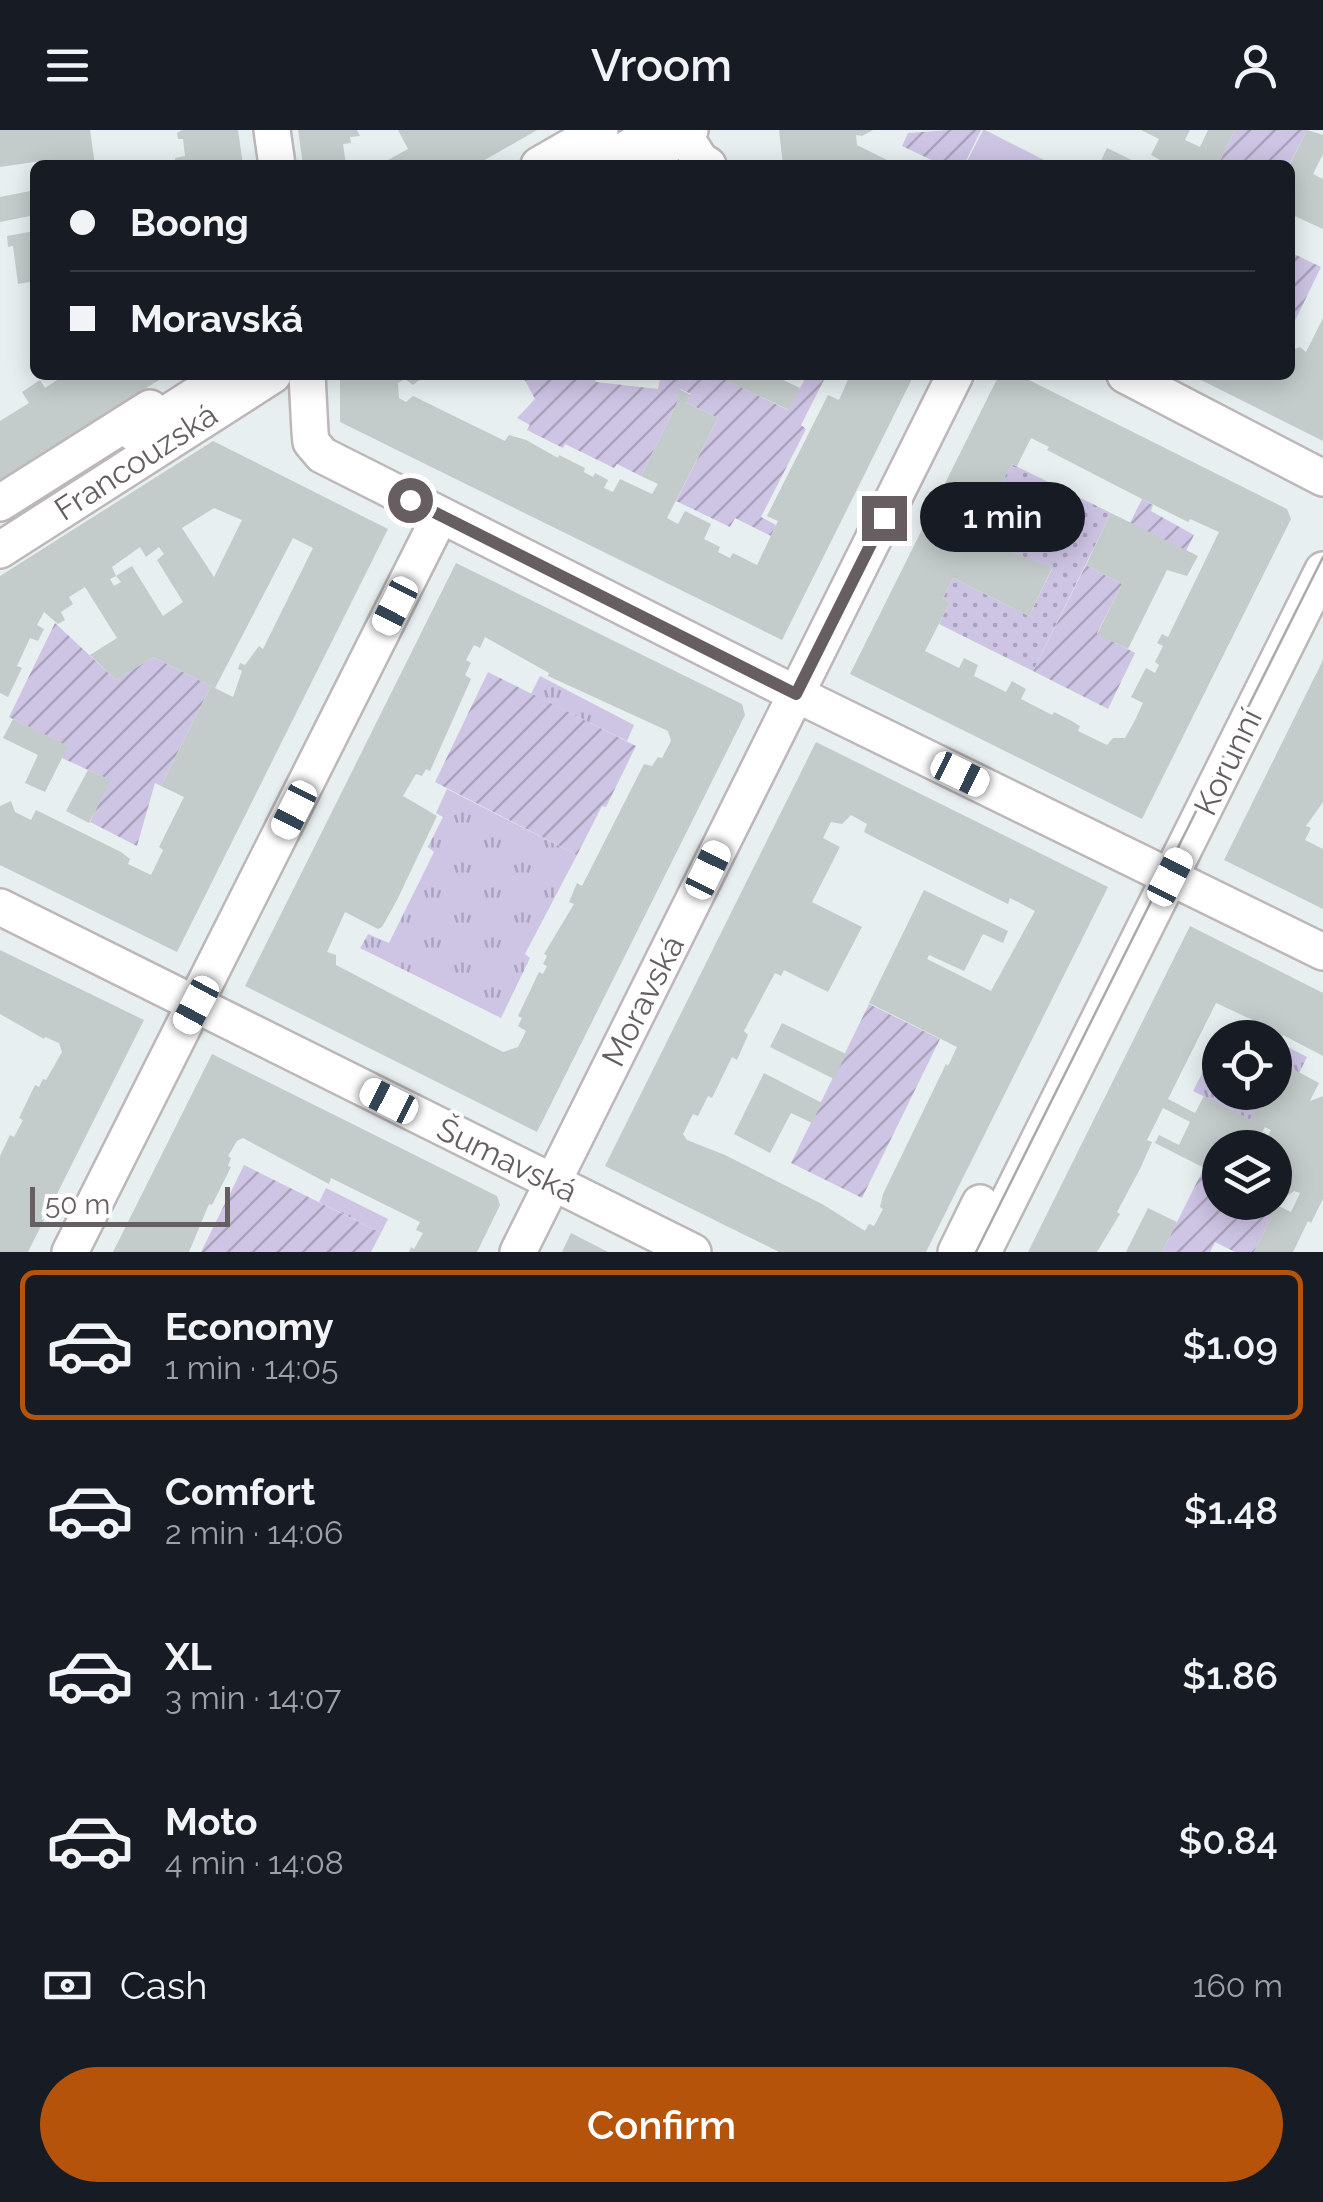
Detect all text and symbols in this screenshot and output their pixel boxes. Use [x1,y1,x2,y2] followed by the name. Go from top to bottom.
[40,38,95,93] icon: menu
[1228,38,1283,93] icon: person
[591,39,732,92] text: Vroom
[130,200,249,245] text: Boong
[130,296,303,341] text: Moravská
[48,395,224,528] street label: Francouzská
[388,478,433,523] route start
[919,483,1084,553] callout: 1 min
[862,496,907,541] route end
[963,498,1042,535] text: 1 min
[368,572,422,640] car
[1186,703,1269,821] street label: Korunní
[926,747,994,801] car
[267,776,321,844] car
[681,836,735,904] car
[1143,843,1197,911] car
[594,929,691,1072] street label: Moravská
[169,971,223,1039] car
[1202,1020,1292,1220] map controls
[1202,1020,1292,1110] button: locate
[355,1074,423,1128] car
[431,1110,583,1209] street label: Šumavská
[1202,1130,1292,1220] button: layers
[30,1182,230,1226] scale bar
[45,1188,110,1221] text: 50 m
[45,1300,135,1390] icon: car
[165,1304,334,1349] text: Economy
[1182,1323,1278,1368] text: $1.09
[165,1349,338,1386] text: 1 min · 14:05
[45,1465,135,1555] icon: car
[165,1469,315,1514] text: Comfort
[1184,1488,1278,1533] text: $1.48
[165,1514,343,1551] text: 2 min · 14:06
[45,1630,135,1720] icon: car
[165,1634,212,1679] text: XL
[1182,1653,1278,1698] text: $1.86
[165,1679,341,1716] text: 3 min · 14:07
[45,1795,135,1885] icon: car
[165,1799,258,1844] text: Moto
[1178,1818,1278,1863] text: $0.84
[165,1844,344,1881] text: 4 min · 14:08
[40,1958,95,2013] icon: cash
[120,1963,207,2008] text: Cash
[1193,1967,1283,2004] text: 160 m
[40,2067,1283,2182] button: Confirm

